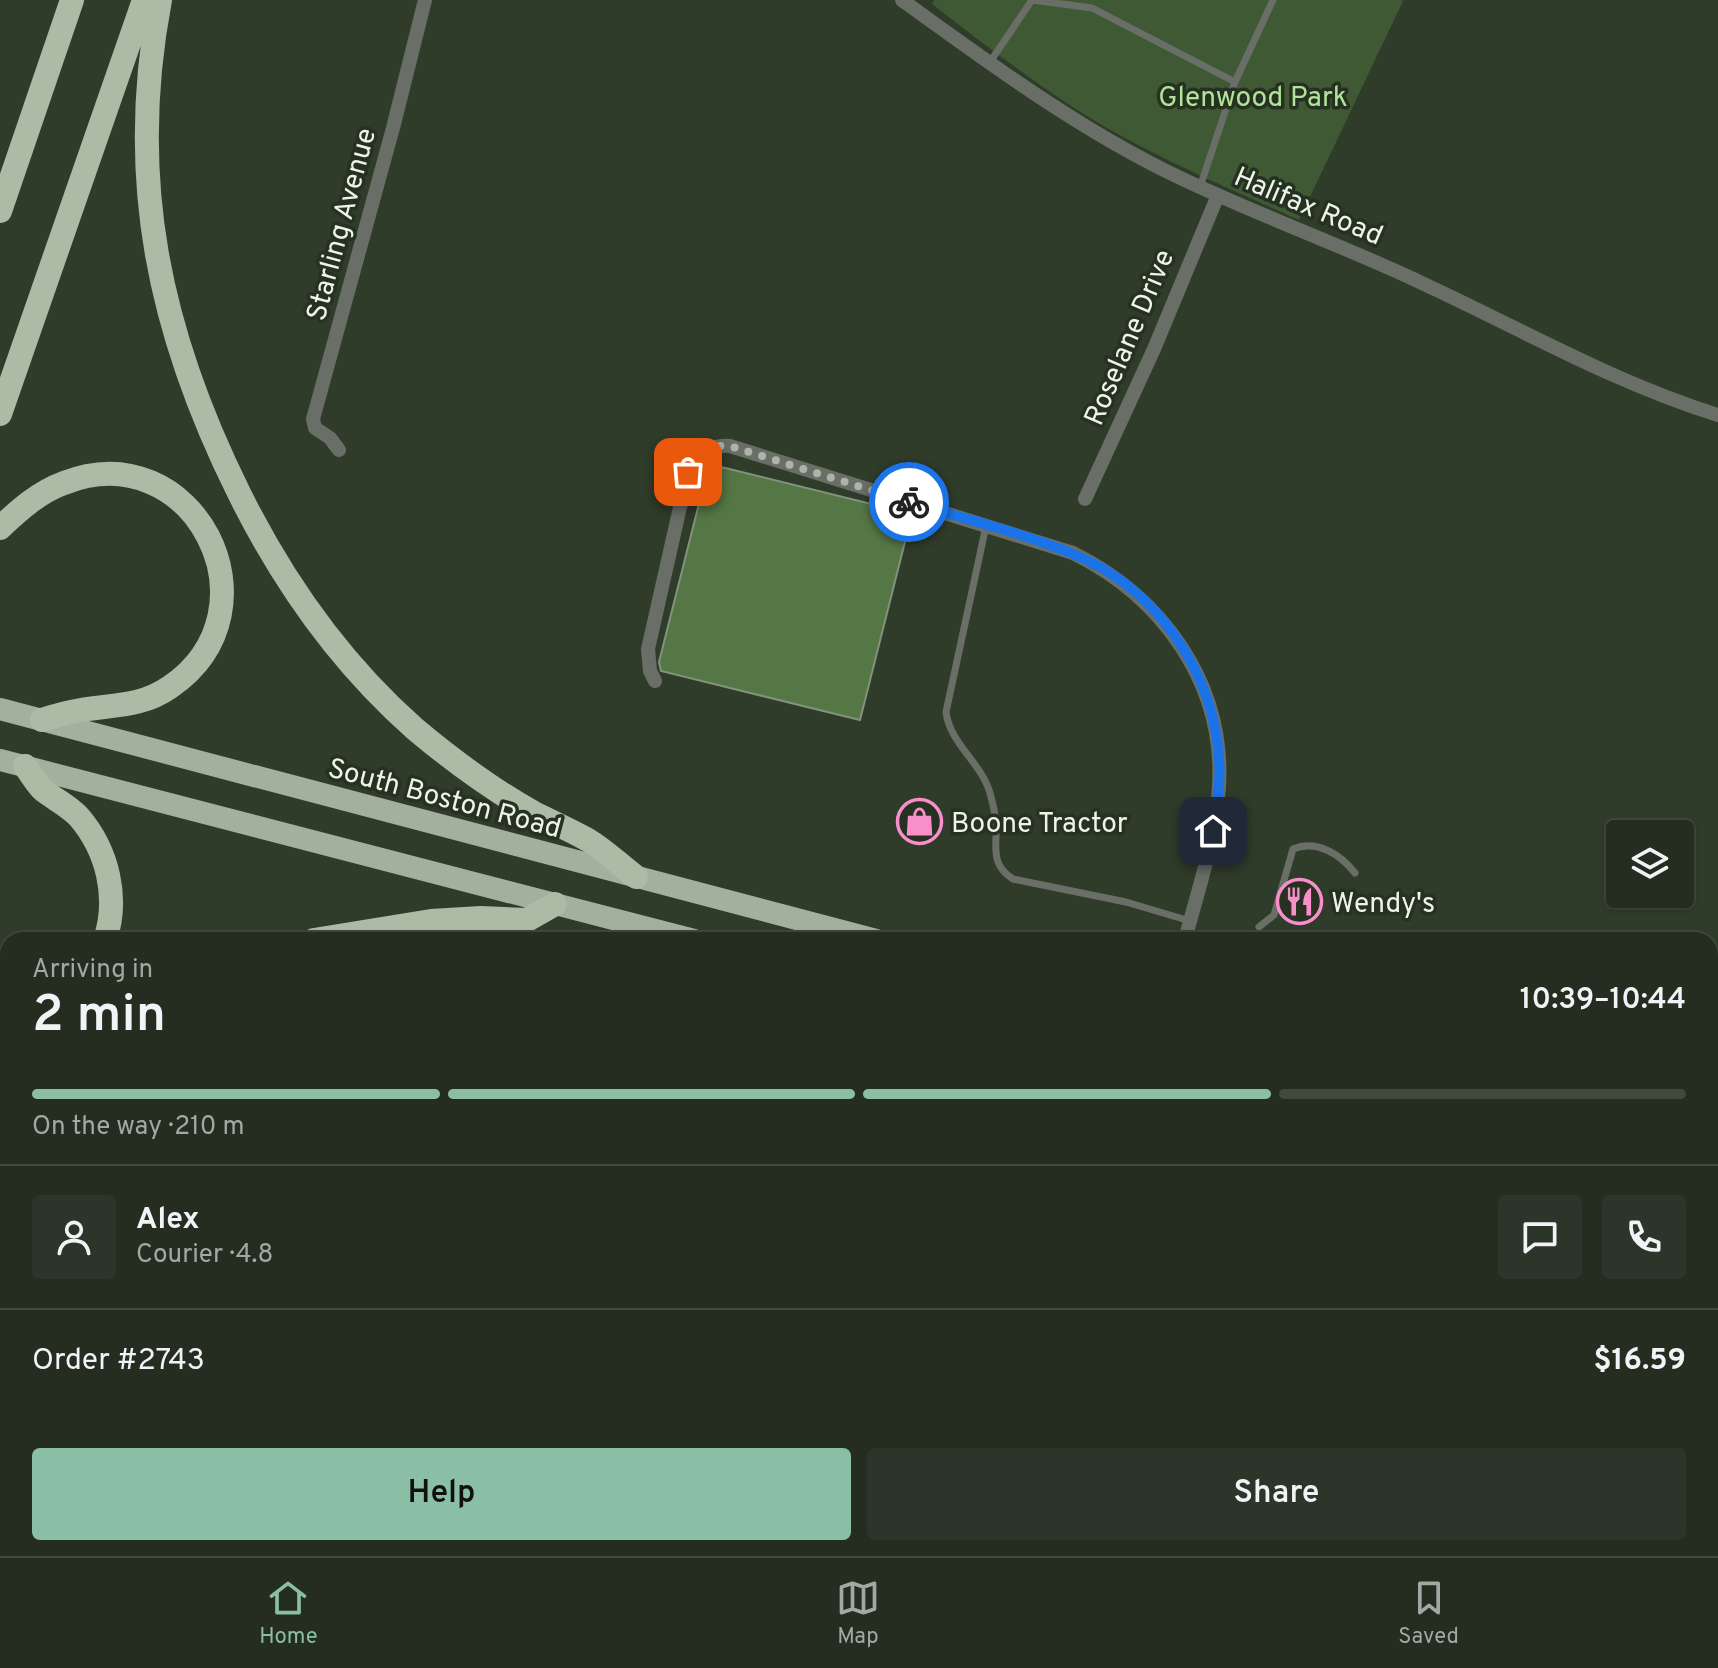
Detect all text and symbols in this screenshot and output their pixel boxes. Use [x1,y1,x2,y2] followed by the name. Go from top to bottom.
[1158,81,1348,117] park label: Glenwood Park
[300,124,386,325] street label: Starling Avenue
[1228,160,1388,255] street label: Halifax Road
[1078,245,1184,432] street label: Roselane Drive
[654,438,722,506] pin
[666,450,710,494] icon: bag
[869,462,949,542] courier
[887,480,931,524] icon: bike
[324,751,565,848] street label: South Boston Road
[1179,797,1247,865] pin
[896,798,944,846] shop icon: Boone Tractor
[951,807,1128,843] place label: Boone Tractor
[1191,809,1235,853] icon: home
[1606,820,1694,908] map controls
[1606,820,1694,908] button: layers
[1276,878,1324,926] restaurant icon: Wendy's
[1331,887,1435,923] place label: Wendy's
[32,954,153,987] text: Arriving in
[1520,982,1686,1019] text: 10:39–10:44
[32,984,166,1050] text: 2 min
[32,1111,245,1144] text: On the way · 210 m
[32,1195,116,1279] button: person
[1498,1195,1582,1279] button: chat
[1602,1195,1686,1279] button: phone
[136,1202,200,1239] text: Alex
[136,1239,273,1272] text: Courier · 4.8
[32,1343,205,1380] text: Order #2743
[1593,1343,1686,1380] text: $16.59
[32,1448,851,1540] button: Help
[867,1448,1686,1540] button: Share
[259,1576,318,1651] tab: Home
[836,1576,880,1651] tab: Map
[1398,1576,1459,1651] tab: Saved

